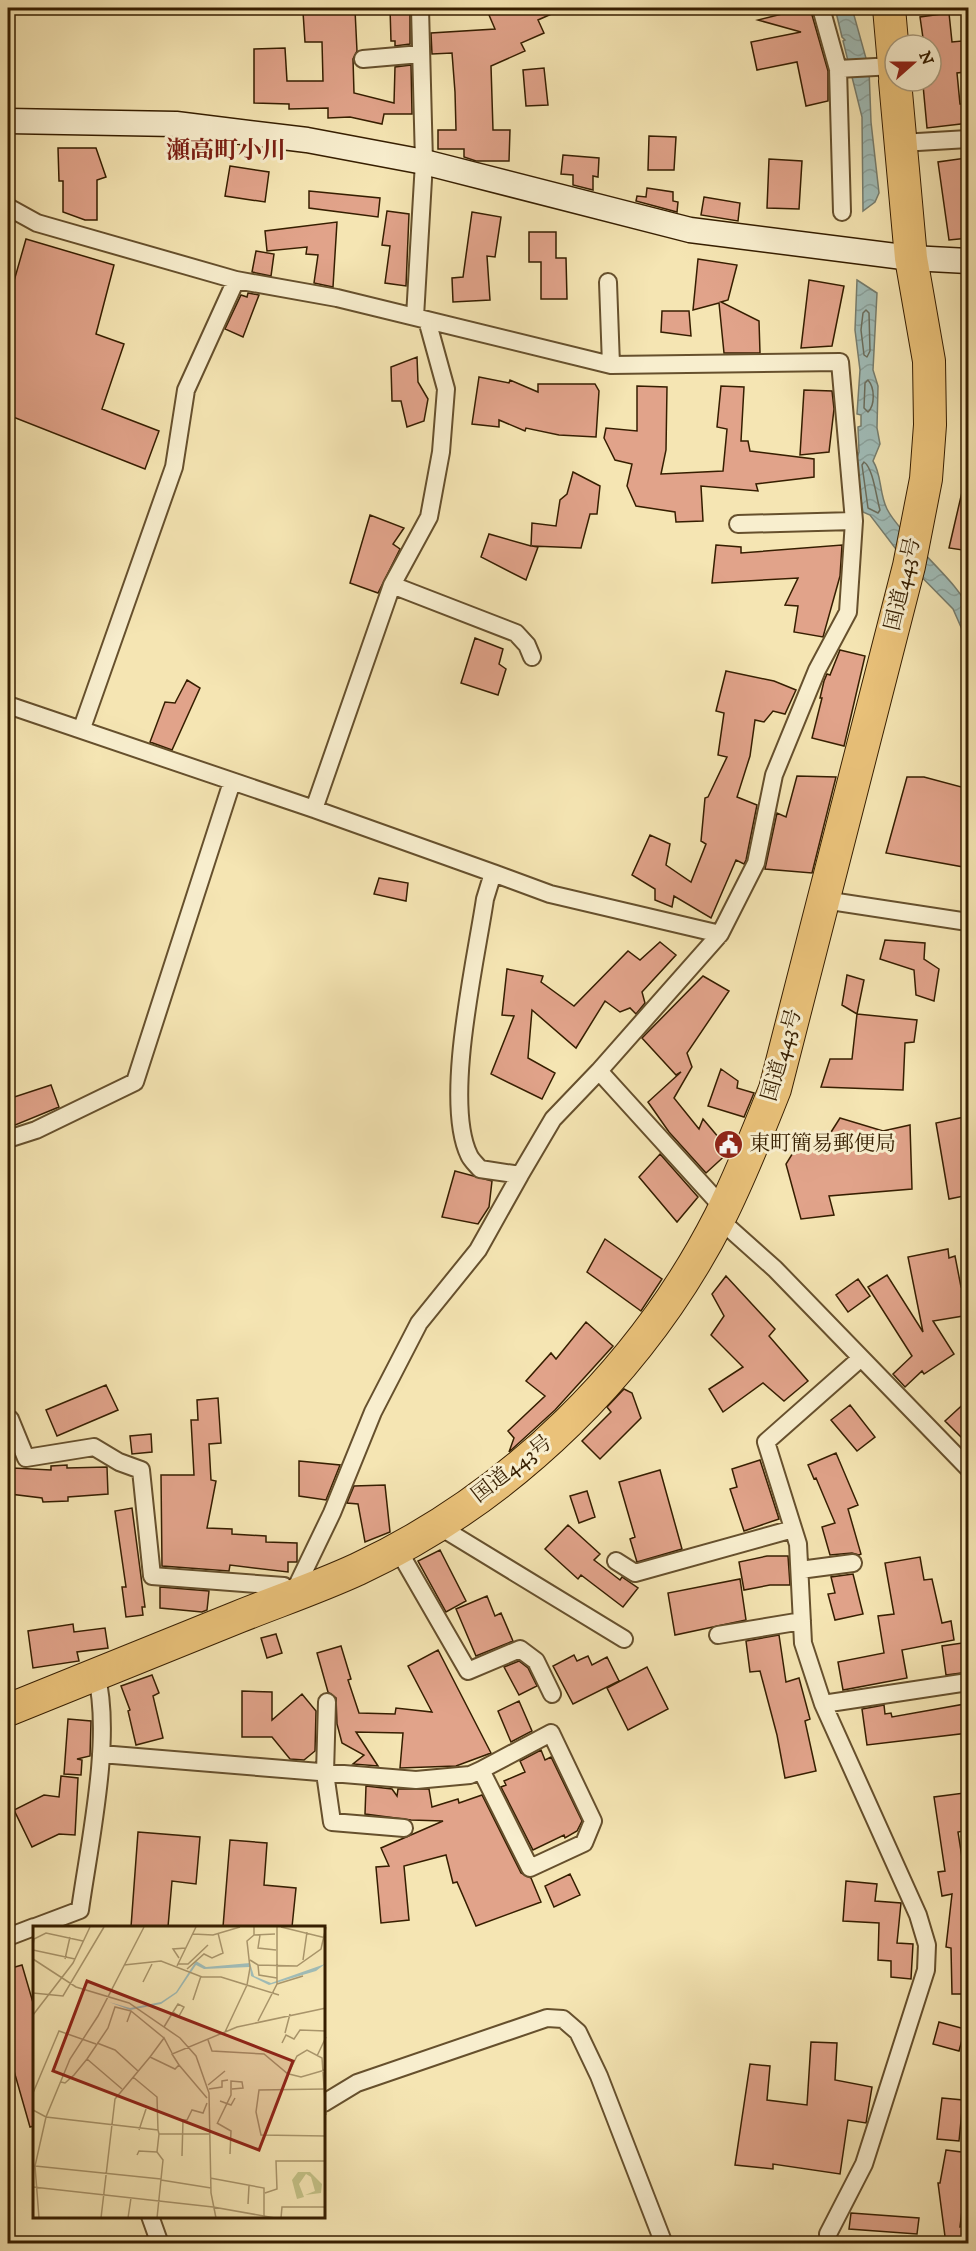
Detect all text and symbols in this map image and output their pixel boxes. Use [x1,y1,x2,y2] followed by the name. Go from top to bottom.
[883,33,943,93] north arrow
[914,48,938,68] text: N
[166,136,286,166] district label: 瀬高町小川
[880,535,926,633] street label: 国道443号
[756,1006,808,1104] street label: 国道443号
[712,1128,744,1160] public building icon: 東町簡易郵便局
[749,1131,896,1157] place label: 東町簡易郵便局
[467,1430,557,1508] street label: 国道443号
[33,1926,326,2218] inset map

